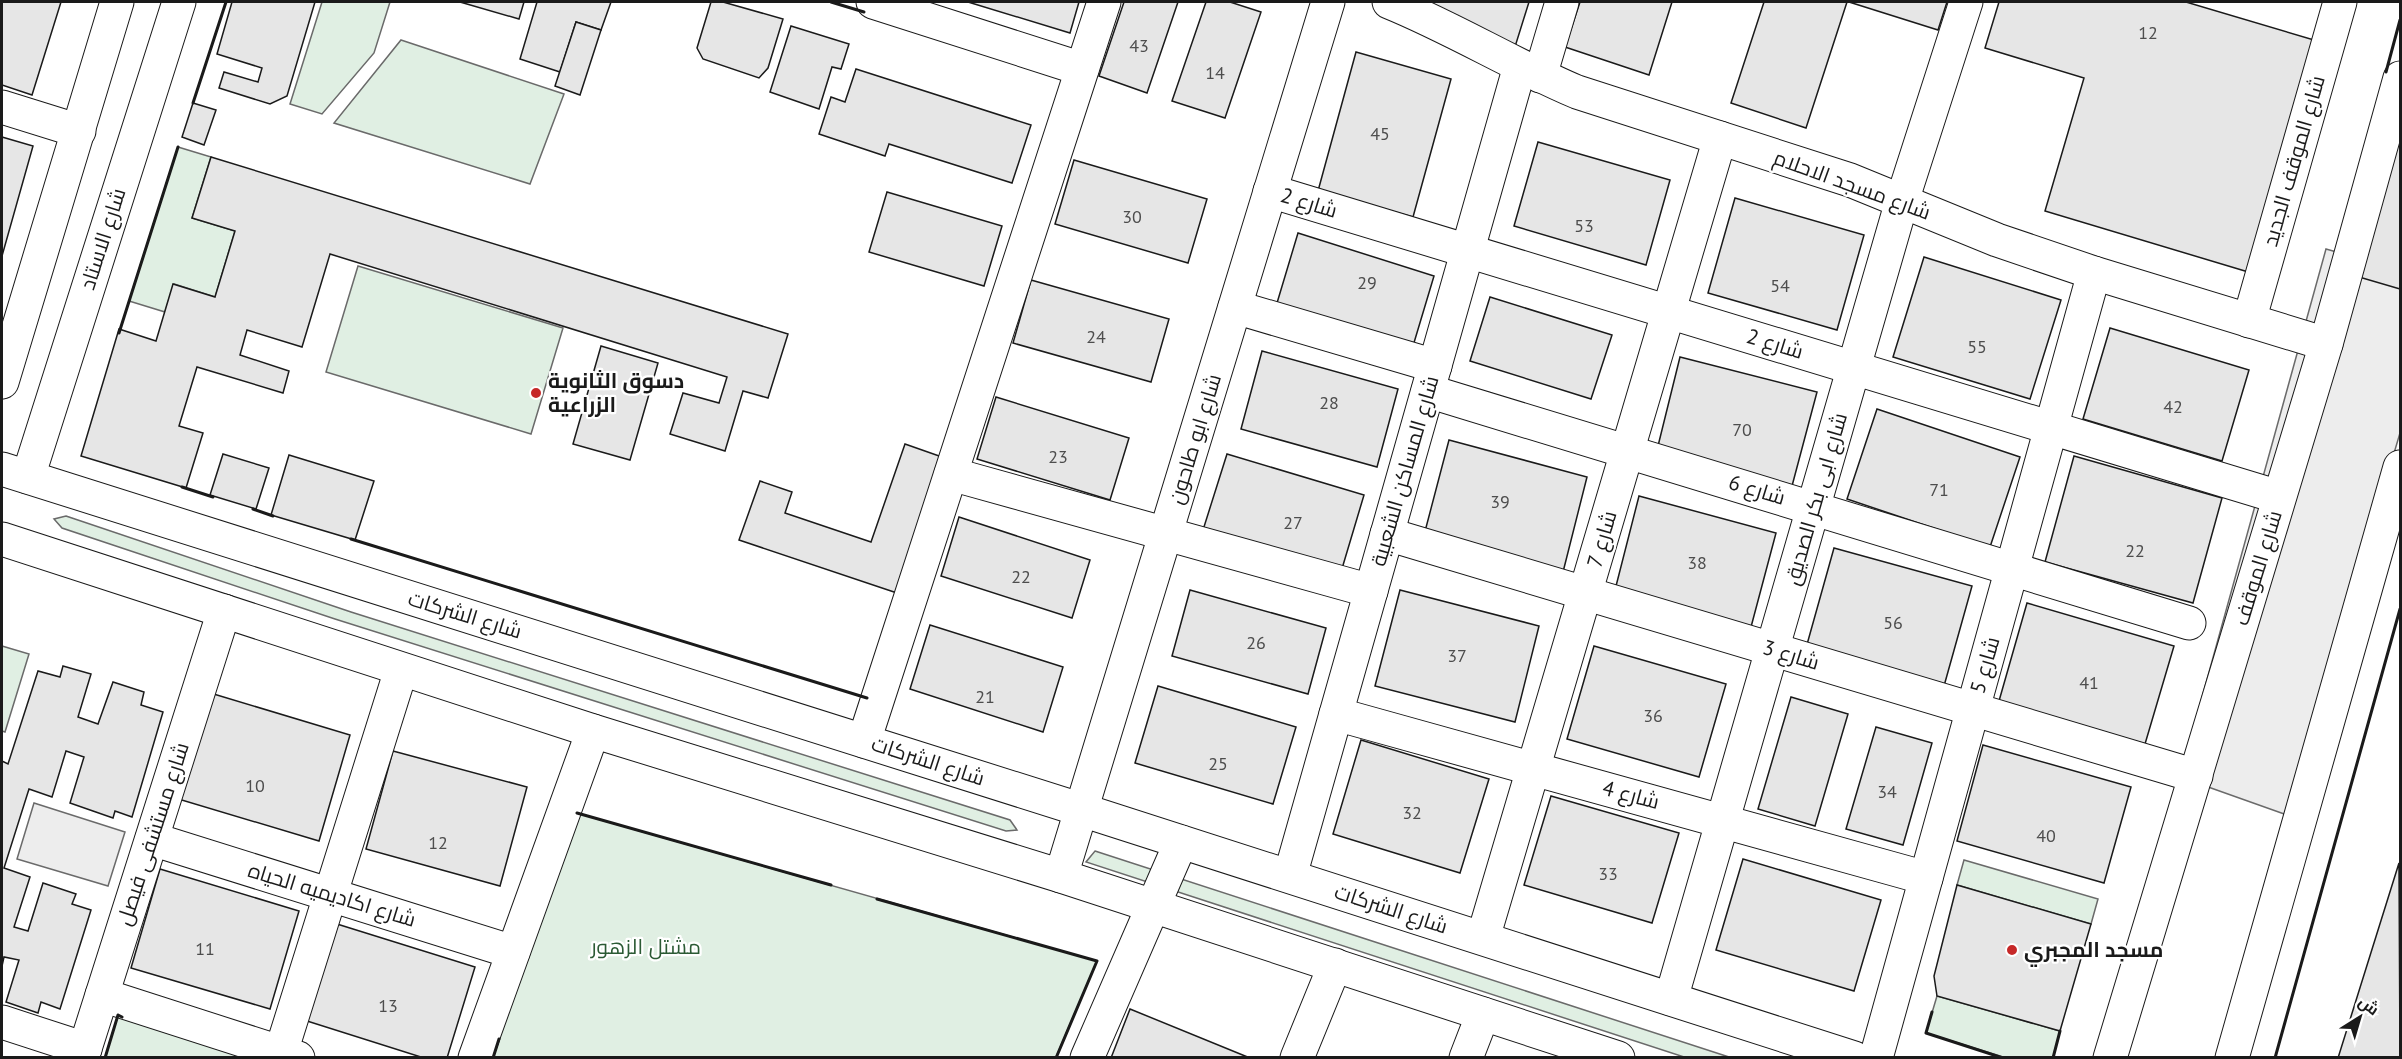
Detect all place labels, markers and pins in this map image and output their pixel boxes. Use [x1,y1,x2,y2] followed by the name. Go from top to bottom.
[548,367,684,418] place label: دسوق الثانوية الزراعية
[529,386,543,400] marker: دسوق الثانوية الزراعية
[2024,936,2163,967] place label: مسجد المجبري
[2005,943,2019,957] marker: مسجد المجبري

